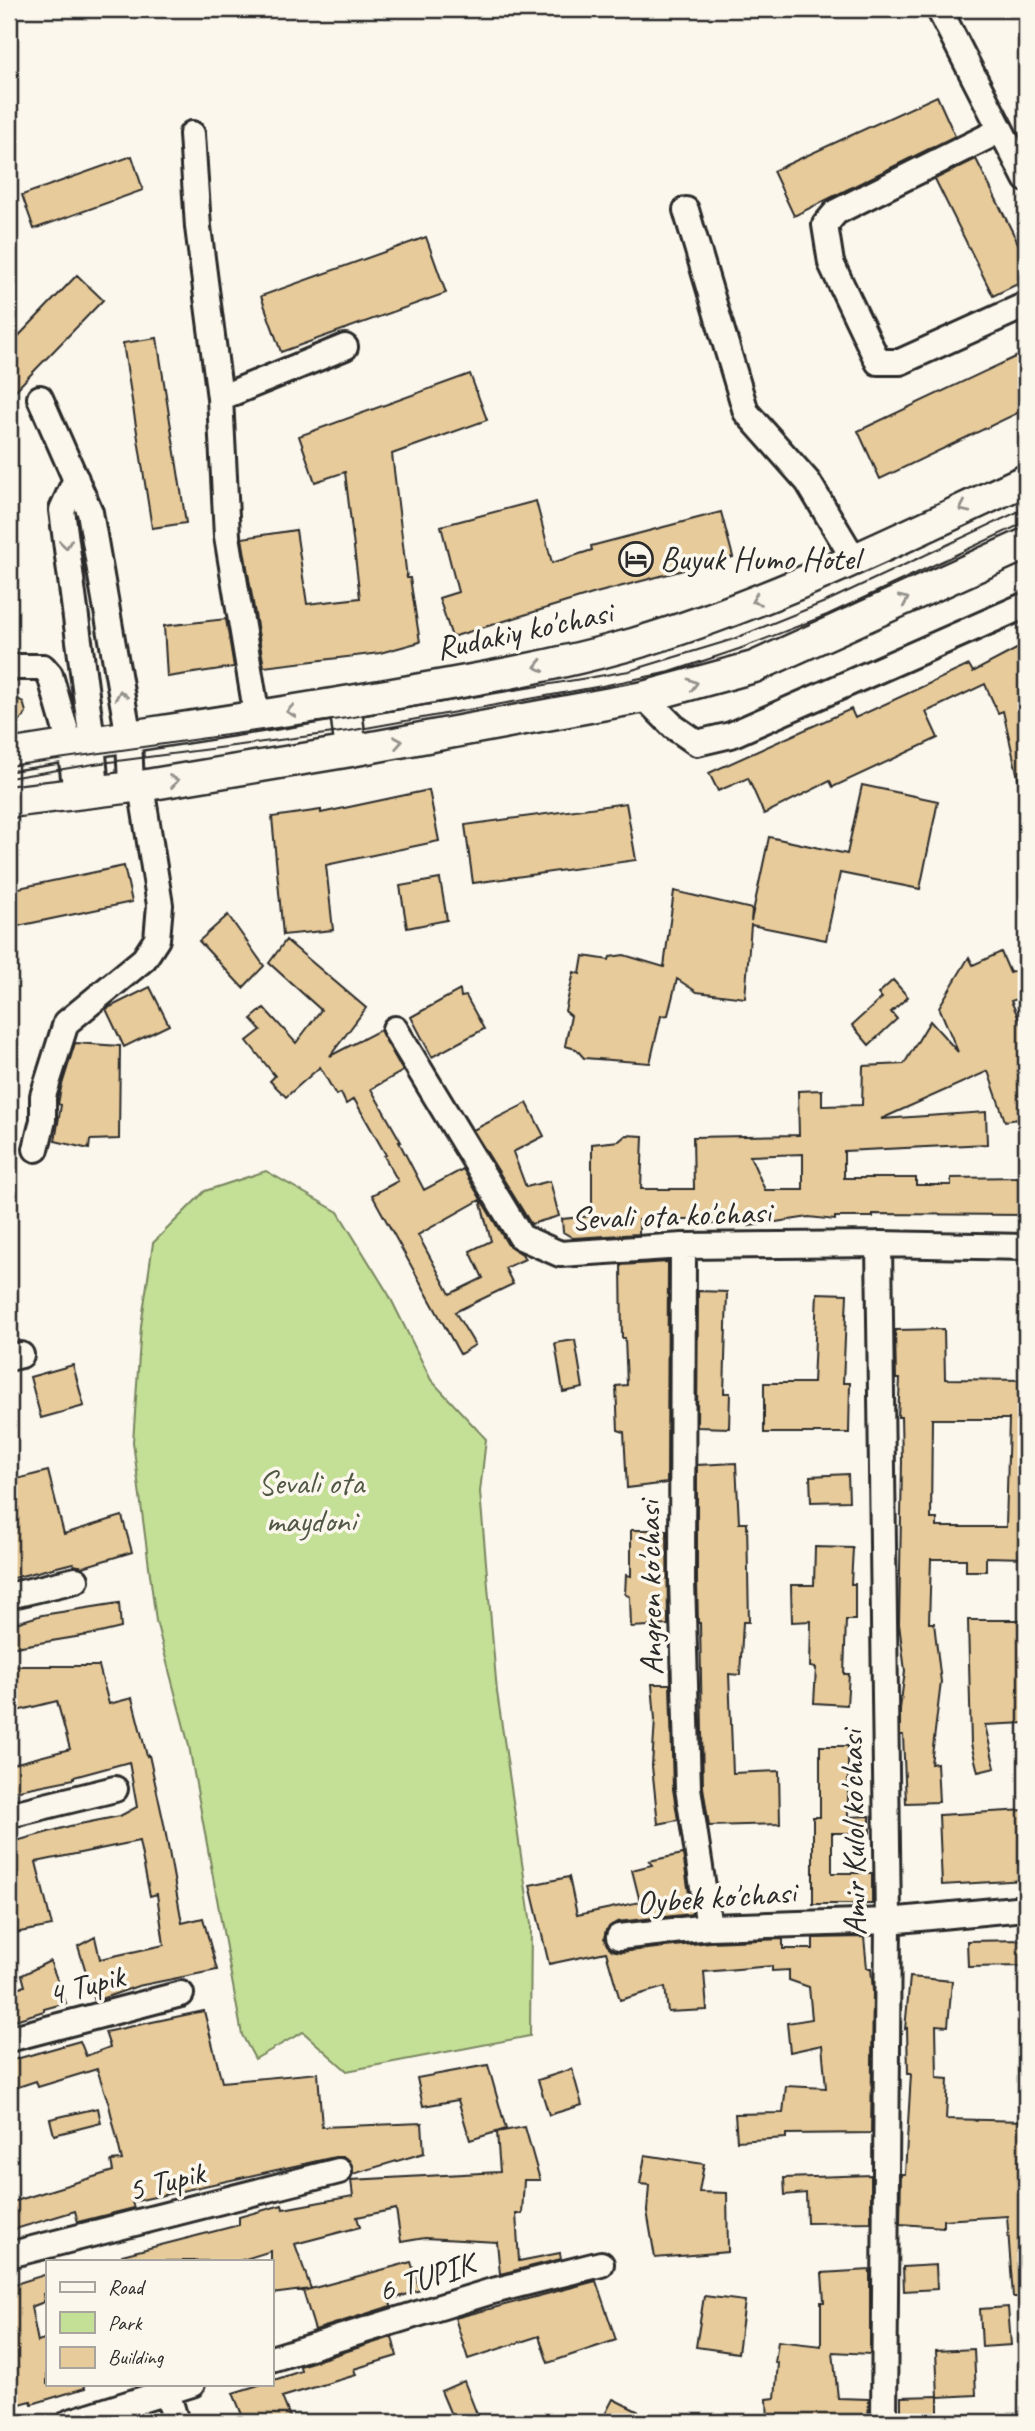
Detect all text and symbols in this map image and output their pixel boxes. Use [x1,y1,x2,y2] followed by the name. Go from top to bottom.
[959,500,971,514] one-way arrow
[58,538,73,550] one-way arrow
[660,538,865,580] place label: Buyuk Humo Hotel
[617,540,655,578] hotel icon: Buyuk Humo Hotel
[432,590,620,669] street label: Rudakiy ko'chasi
[751,591,763,605] one-way arrow
[896,594,909,608] one-way arrow
[533,658,545,672] one-way arrow
[687,678,699,692] one-way arrow
[114,689,129,701] one-way arrow
[285,703,297,718] one-way arrow
[392,736,404,751] one-way arrow
[168,774,179,789] one-way arrow
[570,1190,775,1239] street label: Sevali ota ko'chasi
[258,1462,366,1542] park label: Sevali ota maydoni
[627,1497,673,1676] street label: Angren ko'chasi
[830,1726,876,1936] street label: Amir Kulol ko'chasi
[635,1870,801,1924] street label: Oybek ko'chasi
[43,1954,131,2015] street label: 4 Tupik
[123,2151,211,2211] street label: 5 Tupik
[373,2241,484,2311] street label: 6 TUPIK
[46,2260,273,2386] legend
[108,2274,147,2300] text: Road
[108,2310,143,2336] text: Park
[108,2344,165,2370] text: Building

